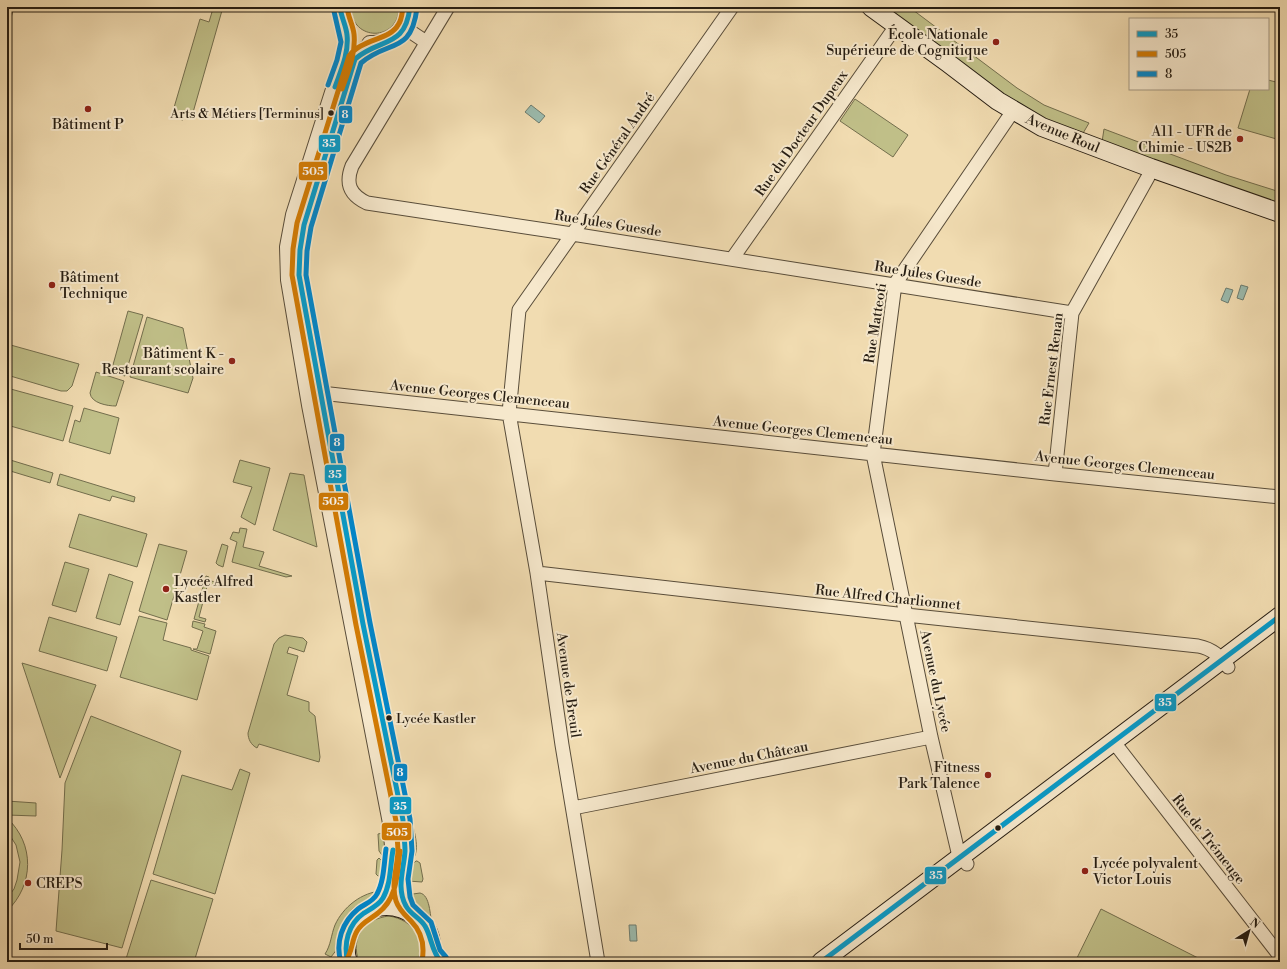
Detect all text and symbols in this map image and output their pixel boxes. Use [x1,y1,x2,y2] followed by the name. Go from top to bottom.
[1129,18,1269,90] legend
[826,24,988,60] place label: École Nationale Supérieure de Cognitique
[1165,27,1179,42] text: 35
[991,37,1001,47] marker: École Nationale Supérieure de Cognitique
[1165,47,1187,62] text: 505
[751,66,853,200] street label: Rue du Docteur Dupeux
[1165,67,1172,82] text: 8
[576,89,659,198] street label: Rue Général André
[83,104,93,114] marker: Bâtiment P
[338,105,353,124] line badge: 8
[169,106,324,122] place label: Arts & Métiers [Terminus]
[326,108,336,118] marker: Arts & Métiers [Terminus]
[341,108,349,122] text: 8
[1022,110,1102,158] street label: Avenue Roul
[51,116,124,134] place label: Bâtiment P
[1138,123,1232,157] place label: A11 - UFR de Chimie - US2B
[318,134,341,153] line badge: 35
[1235,134,1245,144] marker: A11 - UFR de Chimie - US2B
[322,137,336,151] text: 35
[298,161,328,181] line badge: 505
[302,165,324,179] text: 505
[553,207,663,241] street label: Rue Jules Guesde
[873,258,983,292] street label: Rue Jules Guesde
[59,269,128,303] place label: Bâtiment Technique
[47,280,57,290] marker: Bâtiment Technique
[861,281,891,365] street label: Rue Matteoti
[1036,311,1068,427] street label: Rue Ernest Renan
[102,345,224,379] place label: Bâtiment K - Restaurant scolaire
[227,356,237,366] marker: Bâtiment K - Restaurant scolaire
[388,376,571,413] street label: Avenue Georges Clemenceau
[711,412,894,449] street label: Avenue Georges Clemenceau
[329,433,345,452] line badge: 8
[333,436,341,450] text: 8
[1033,447,1216,484] street label: Avenue Georges Clemenceau
[324,464,347,484] line badge: 35
[328,468,342,482] text: 35
[318,492,349,511] line badge: 505
[322,495,344,509] text: 505
[174,573,253,607] place label: Lycée Alfred Kastler
[814,581,962,615] street label: Rue Alfred Charlionnet
[161,584,171,594] marker: Lycée Alfred Kastler
[915,627,955,734] street label: Avenue du Lycée
[552,630,584,739] street label: Avenue de Breuil
[1154,693,1177,712] line badge: 35
[1158,696,1172,710] text: 35
[396,711,476,727] place label: Lycée Kastler
[384,713,394,723] marker: Lycée Kastler
[688,738,810,778] street label: Avenue du Château
[898,759,980,793] place label: Fitness Park Talence
[393,763,408,782] line badge: 8
[396,766,404,780] text: 8
[983,770,993,780] marker: Fitness Park Talence
[1167,791,1249,888] street label: Rue de Trémeuge
[389,796,412,815] line badge: 35
[393,800,407,814] text: 35
[381,822,412,841] line badge: 505
[993,823,1003,833] unlabelled marker
[386,826,408,840] text: 505
[1092,855,1198,889] place label: Lycée polyvalent Victor Louis
[924,866,947,885] line badge: 35
[1080,866,1090,876] marker: Lycée polyvalent Victor Louis
[929,869,943,883] text: 35
[36,875,83,893] place label: CREPS
[23,878,33,888] marker: CREPS
[1229,911,1269,951] north arrow
[1247,916,1262,932] text: N
[20,925,107,951] scale bar
[26,932,54,947] text: 50 m

